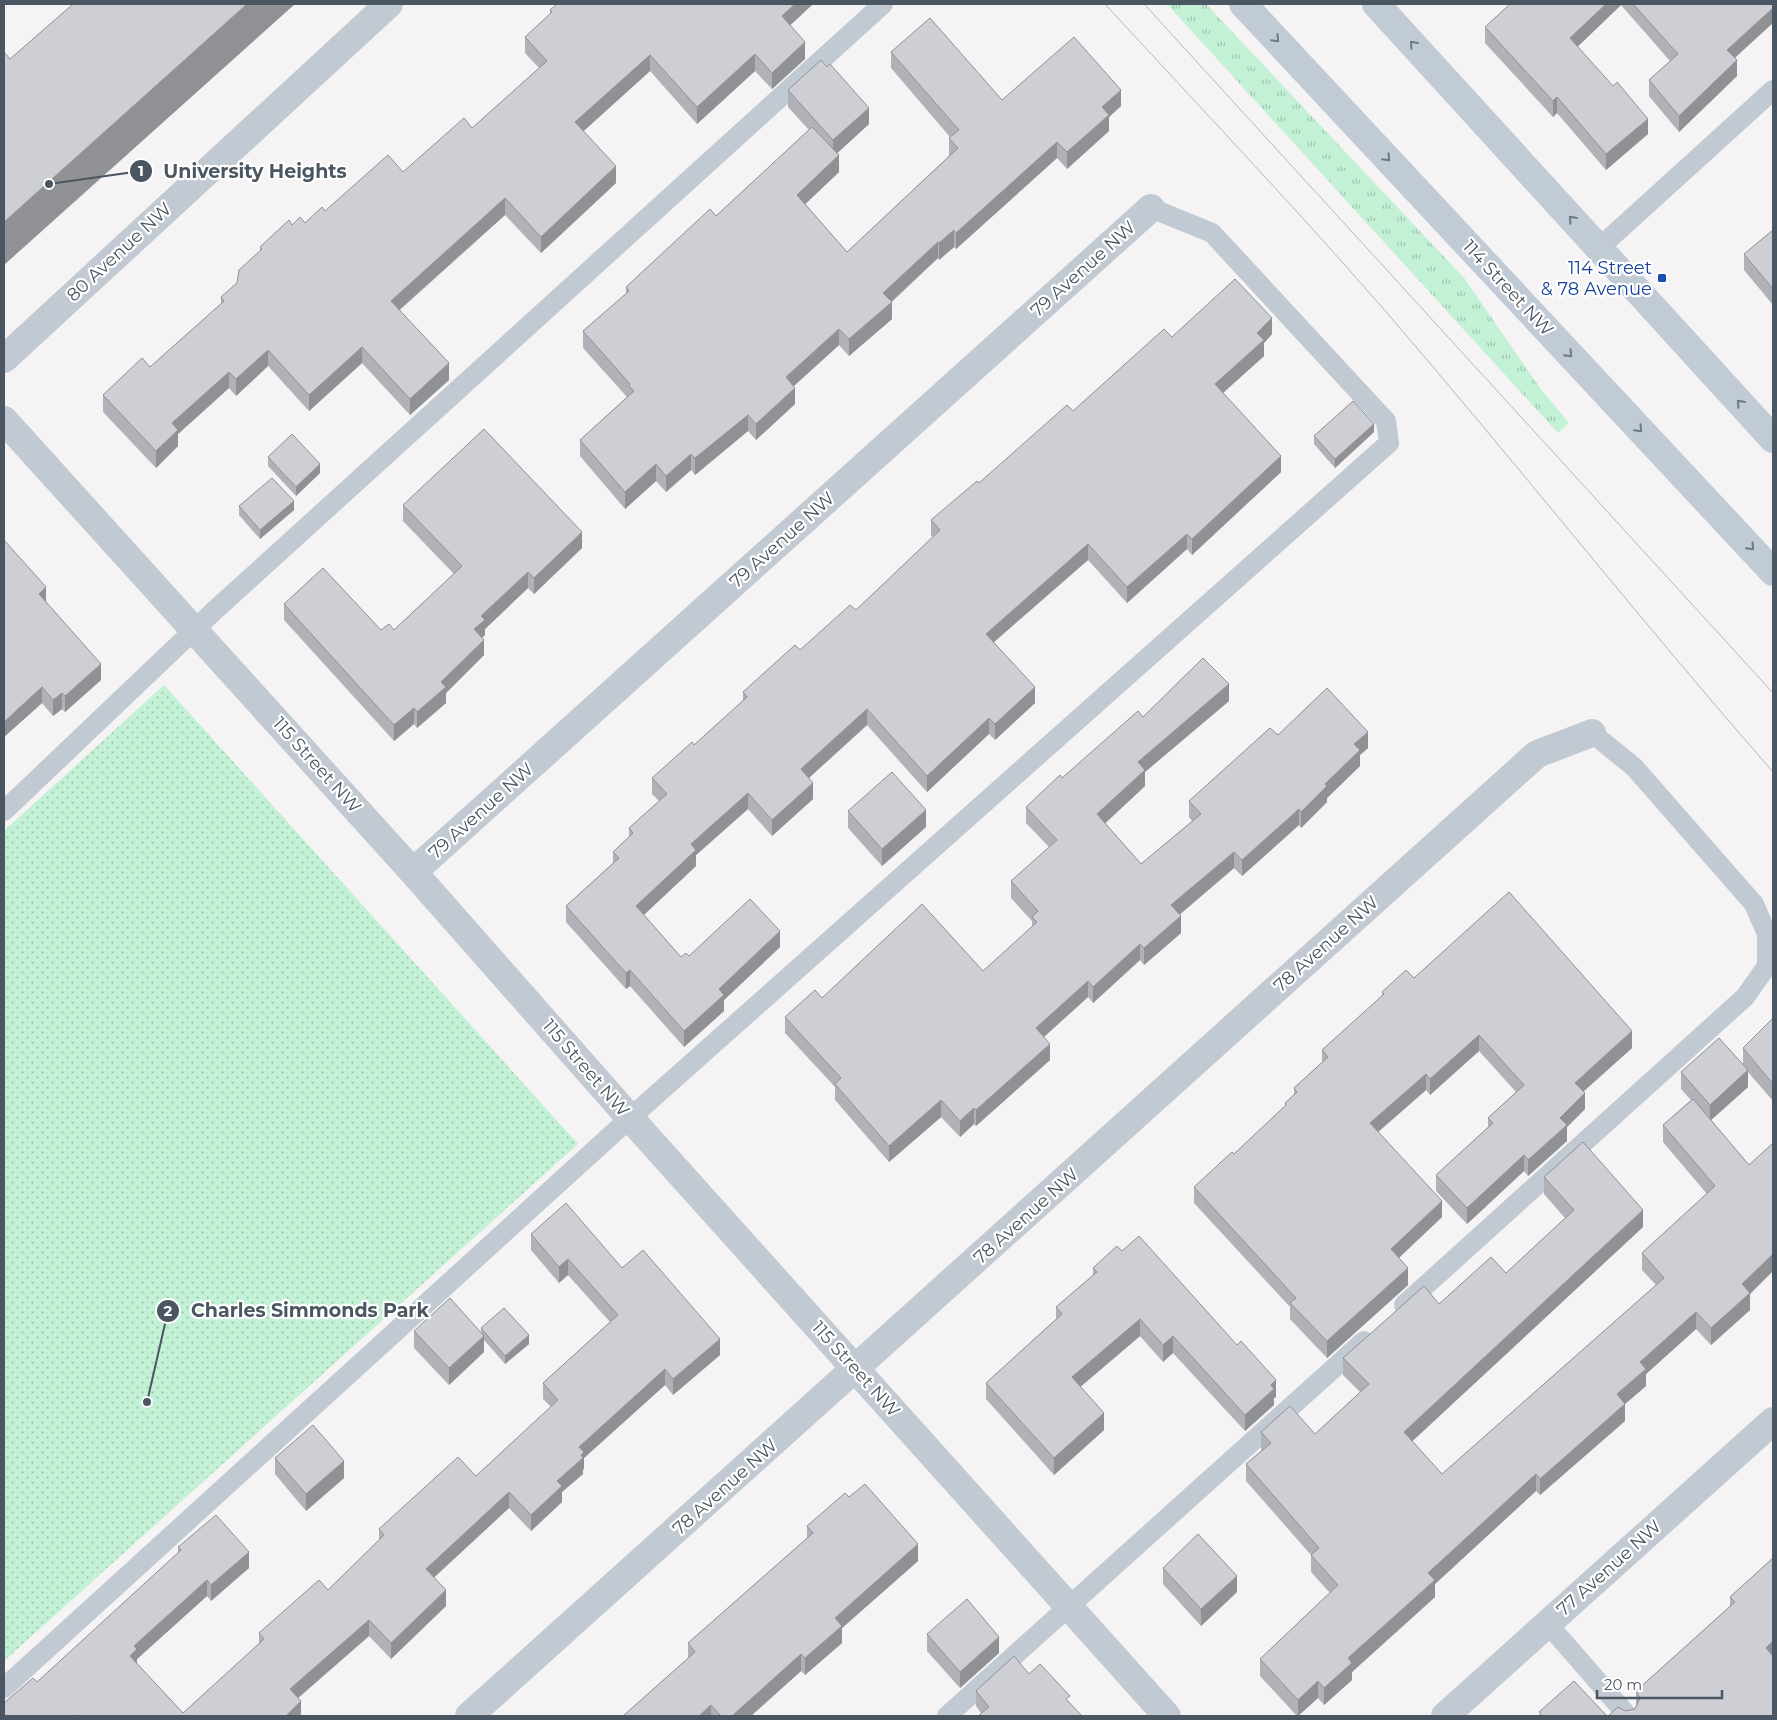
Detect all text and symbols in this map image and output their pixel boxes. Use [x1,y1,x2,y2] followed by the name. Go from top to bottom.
[1271,34,1280,43] one-way arrow
[1410,41,1419,50] one-way arrow
[1381,153,1390,162] one-way arrow
[128,154,357,188] callout: University Heights
[163,160,347,183] text: University Heights
[138,161,144,180] text: 1
[62,198,176,306] street label: 80 Avenue NW
[1569,215,1578,224] one-way arrow
[1026,216,1140,322] street label: 79 Avenue NW
[1458,235,1558,341] street label: 114 Street NW
[1541,257,1652,300] place label: 114 Street & 78 Avenue
[1656,272,1668,284] marker: 114 Street & 78 Avenue
[1563,349,1572,358] one-way arrow
[1737,400,1746,409] one-way arrow
[1633,423,1642,432] one-way arrow
[725,487,839,593] street label: 79 Avenue NW
[1745,542,1754,551] one-way arrow
[268,713,366,817] street label: 115 Street NW
[424,758,538,864] street label: 79 Avenue NW
[1269,891,1383,997] street label: 78 Avenue NW
[538,1015,634,1121] street label: 115 Street NW
[969,1163,1083,1269] street label: 78 Avenue NW
[156,1294,439,1328] callout: Charles Simmonds Park
[191,1299,429,1322] text: Charles Simmonds Park
[164,1301,173,1320] text: 2
[807,1317,905,1421] street label: 115 Street NW
[668,1434,782,1540] street label: 78 Avenue NW
[1552,1515,1666,1621] street label: 77 Avenue NW
[1597,1668,1722,1700] scale bar
[1604,1675,1642,1694] text: 20 m

